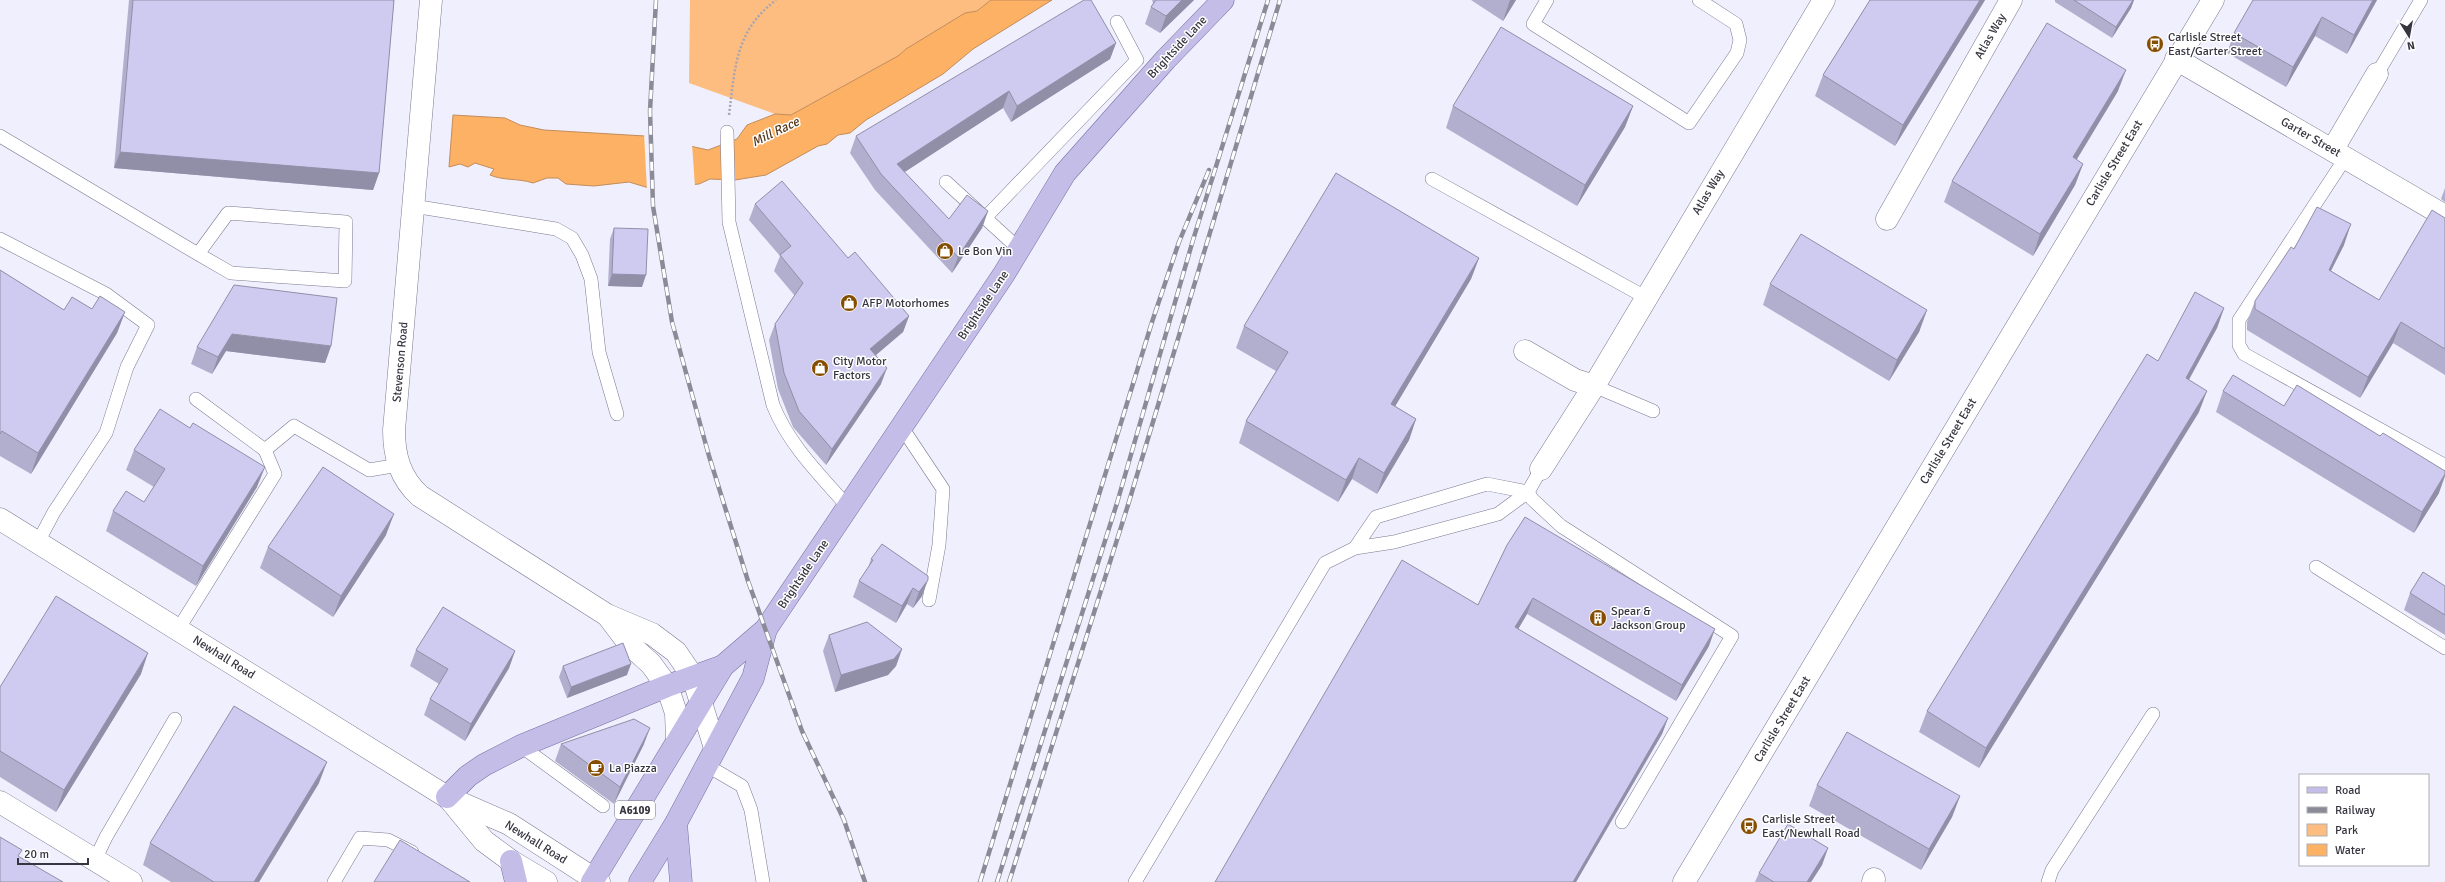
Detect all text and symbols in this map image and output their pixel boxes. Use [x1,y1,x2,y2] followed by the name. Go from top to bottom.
[1971,10,2010,62] street label: Atlas Way
[1144,13,1210,82] street label: Brightside Lane
[2389,16,2429,56] north arrow
[2168,30,2262,59] place label: Carlisle Street East/Garter Street
[2145,34,2165,54] bus stop icon: Carlisle Street East/Garter Street
[2406,38,2416,52] text: N
[749,113,803,150] water label: Mill Race
[2278,114,2343,161] street label: Garter Street
[2083,117,2146,209] street label: Carlisle Street East
[1689,167,1728,218] street label: Atlas Way
[935,241,955,261] shop icon: Le Bon Vin
[958,244,1012,259] place label: Le Bon Vin
[955,268,1012,343] street label: Brightside Lane
[839,293,859,313] shop icon: AFP Motorhomes
[862,296,949,311] place label: AFP Motorhomes
[390,321,411,403] street label: Stevenson Road
[833,354,887,383] place label: City Motor Factors
[810,358,830,378] shop icon: City Motor Factors
[1917,395,1980,487] street label: Carlisle Street East
[775,537,832,612] street label: Brightside Lane
[1611,604,1686,633] place label: Spear & Jackson Group
[1588,608,1608,628] building icon: Spear & Jackson Group
[190,632,258,682] street label: Newhall Road
[1751,673,1814,765] street label: Carlisle Street East
[586,758,606,778] cafe icon: La Piazza
[609,761,657,776] place label: La Piazza
[2299,774,2429,866] legend
[2335,783,2361,798] text: Road
[615,801,655,819] road number: A6109
[2335,803,2375,818] text: Railway
[1762,812,1860,841] place label: Carlisle Street East/Newhall Road
[1739,816,1759,836] bus stop icon: Carlisle Street East/Newhall Road
[502,817,570,867] street label: Newhall Road
[2335,823,2358,838] text: Park
[18,840,88,866] scale bar
[2335,843,2366,858] text: Water
[24,847,49,862] text: 20 m

